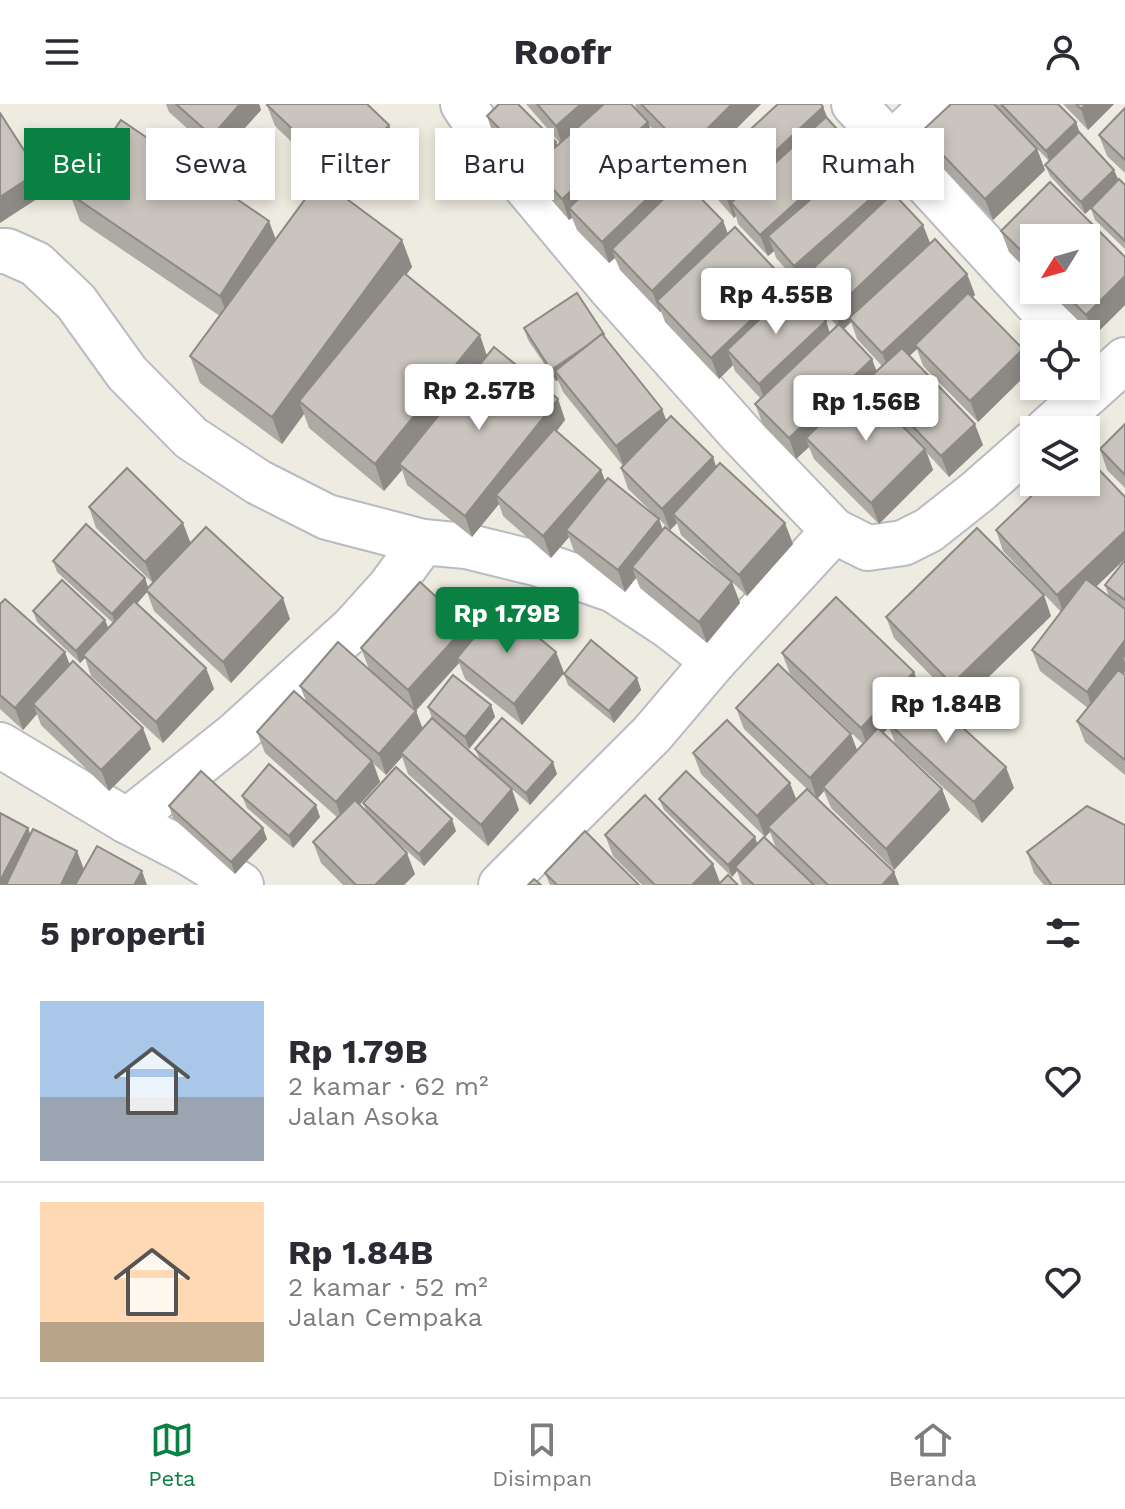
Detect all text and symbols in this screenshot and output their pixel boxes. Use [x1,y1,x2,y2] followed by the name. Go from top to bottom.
[40,30,84,74] icon: menu
[1041,30,1085,74] icon: person
[514,31,611,73] text: Roofr
[24,128,130,200] chip: Beli
[146,128,275,200] chip: Sewa
[291,128,419,200] chip: Filter
[435,128,554,200] chip: Baru
[570,128,776,200] chip: Apartemen
[792,128,944,200] chip: Rumah
[1020,224,1100,304] north arrow
[1020,224,1100,496] map controls
[693,268,859,336] pin: Rp 4.55B
[719,279,833,309] text: Rp 4.55B
[1020,320,1100,400] button: locate
[396,364,562,432] pin: Rp 2.57B
[423,375,535,405] text: Rp 2.57B
[783,375,949,443] pin: Rp 1.56B
[811,386,921,416] text: Rp 1.56B
[1020,416,1100,496] button: layers
[424,587,590,655] pin: Rp 1.79B
[454,598,560,628] text: Rp 1.79B
[863,677,1029,745] pin: Rp 1.84B
[890,688,1002,718] text: Rp 1.84B
[1041,911,1085,955] icon: filters
[40,913,206,953] text: 5 properti
[288,1031,428,1071] text: Rp 1.79B
[104,1033,200,1129] icon: home
[1041,1059,1085,1103] icon: heart
[288,1071,488,1101] text: 2 kamar · 62 m²
[288,1101,439,1131] text: Jalan Asoka
[288,1232,433,1272] text: Rp 1.84B
[104,1234,200,1330] icon: home
[1041,1260,1085,1304] icon: heart
[288,1272,488,1302] text: 2 kamar · 52 m²
[288,1302,482,1332] text: Jalan Cempaka
[148,1418,196,1491] tab: Peta
[492,1418,592,1491] tab: Disimpan
[889,1418,977,1491] tab: Beranda

